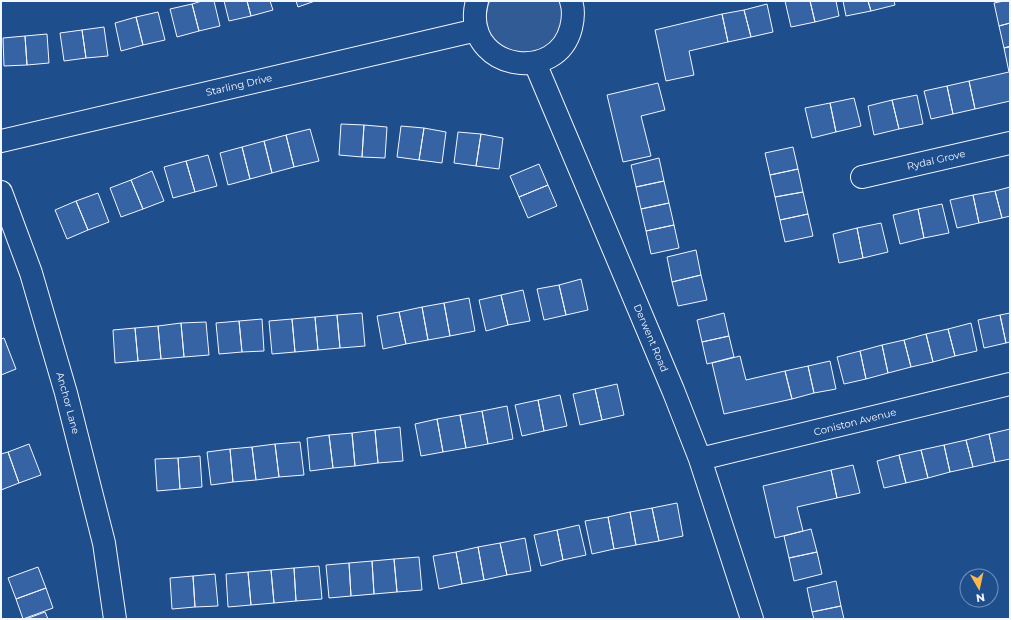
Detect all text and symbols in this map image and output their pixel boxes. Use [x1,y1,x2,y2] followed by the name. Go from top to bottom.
[205,71,273,99] street label: Starling Drive
[906,147,966,173] street label: Rydal Grove
[631,302,671,374] street label: Derwent Road
[53,371,83,435] street label: Anchor Lane
[812,405,898,439] street label: Coniston Avenue
[959,568,999,608] north arrow
[975,590,986,605] text: N

